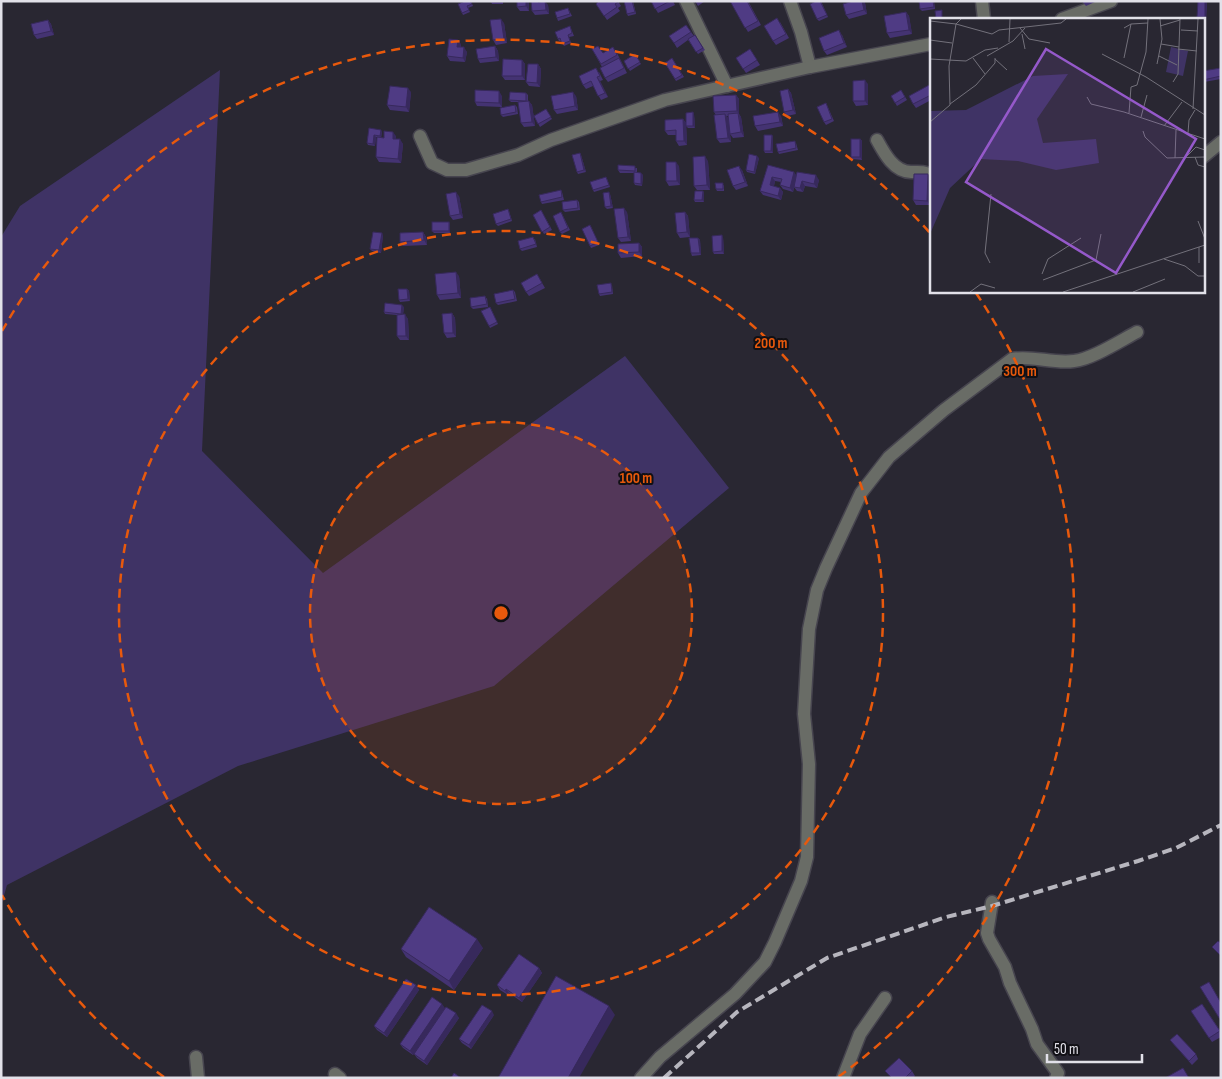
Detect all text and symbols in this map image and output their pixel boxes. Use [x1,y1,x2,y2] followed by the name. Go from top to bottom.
[930,18,1204,292] inset map
[754,334,788,353] text: 200 m
[1003,362,1037,381] text: 300 m
[620,469,652,488] text: 100 m
[492,604,510,622] centre of rings
[1047,1032,1142,1064] scale bar
[1054,1040,1079,1059] text: 50 m

